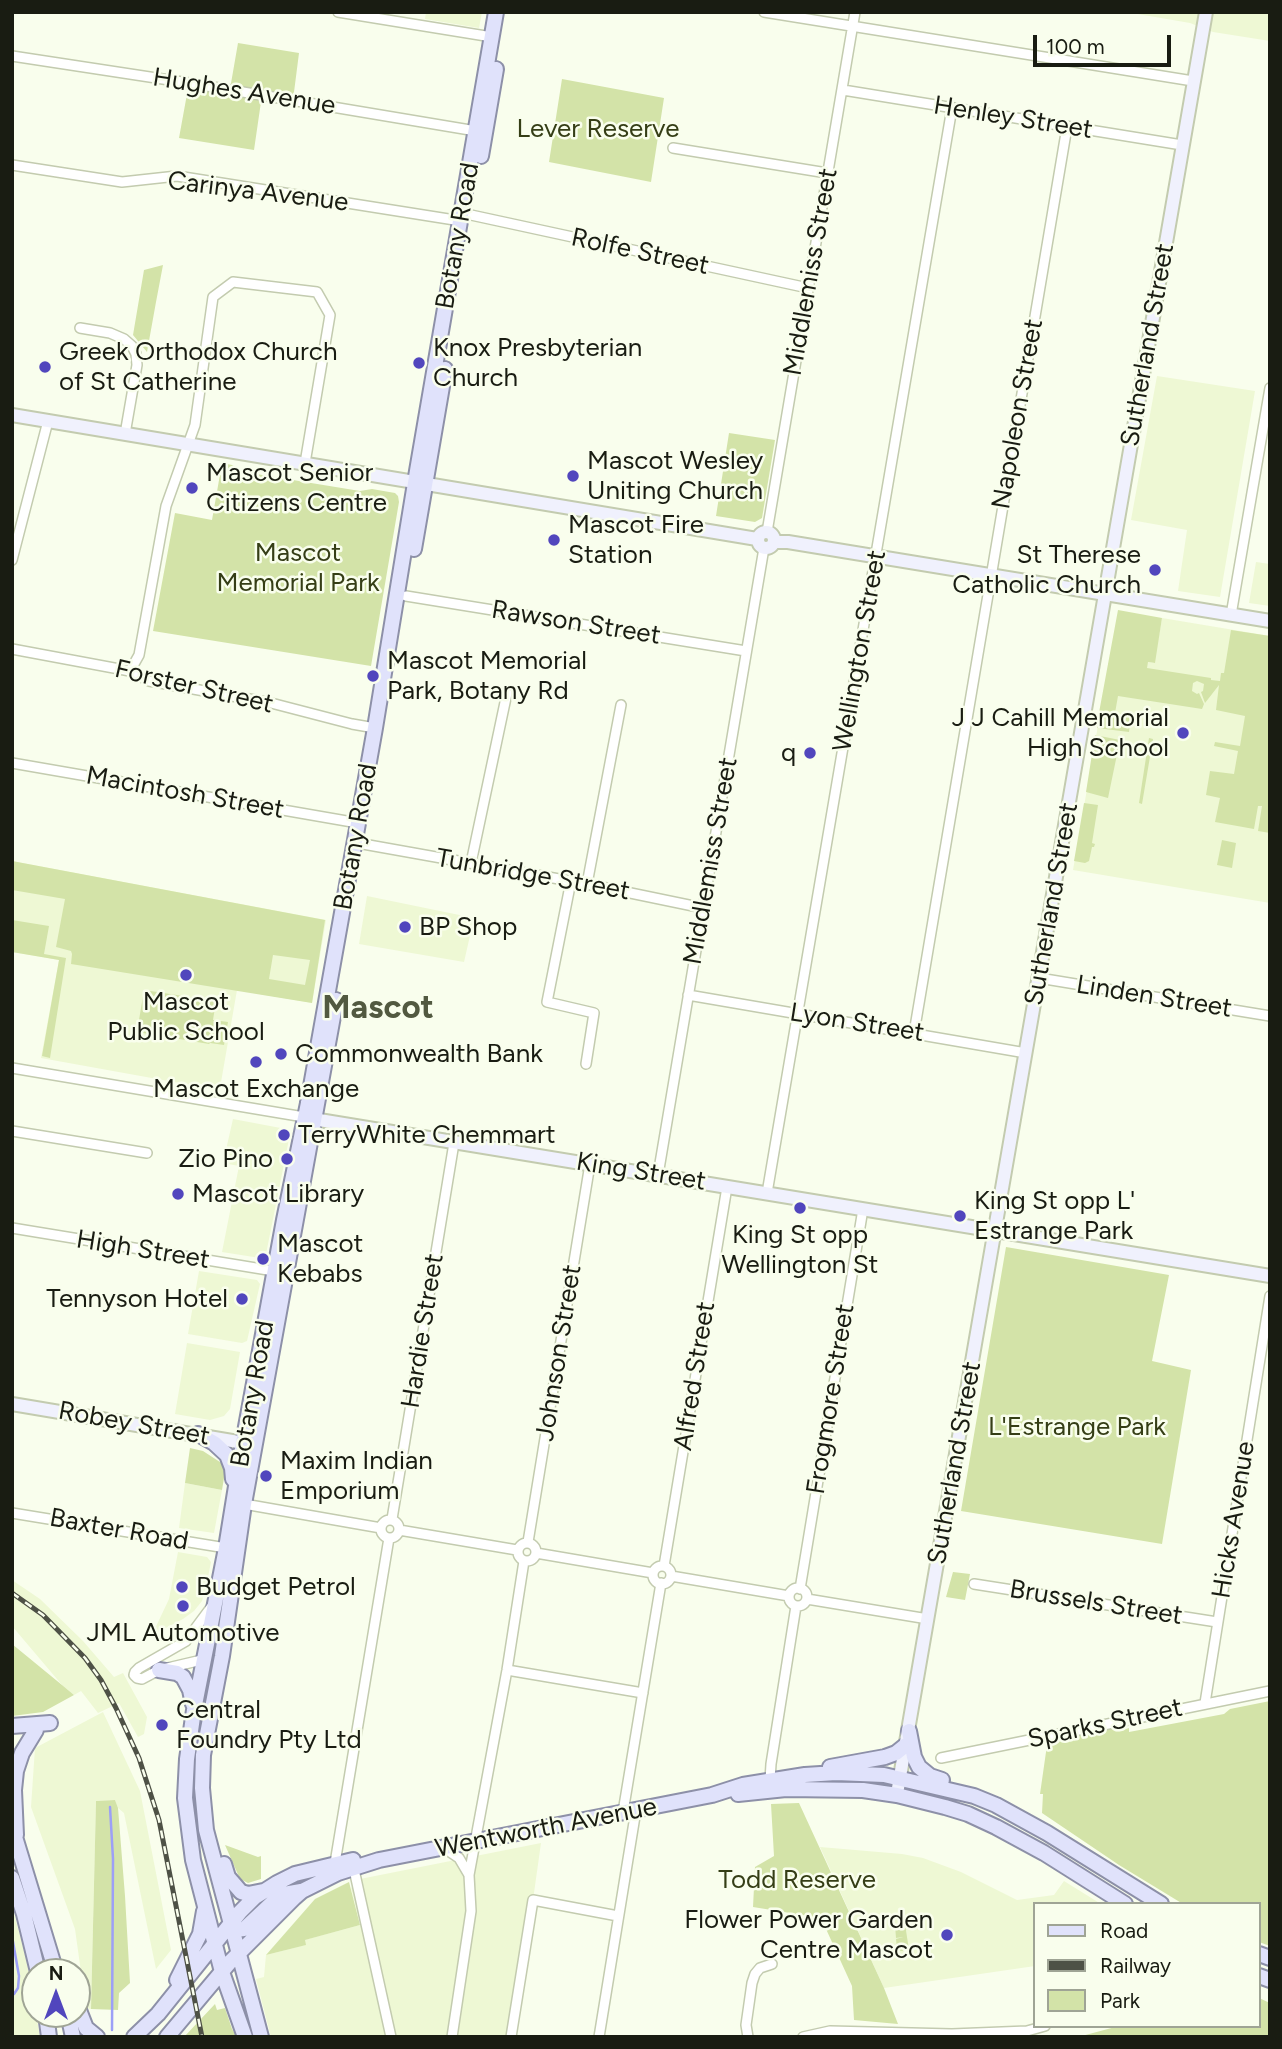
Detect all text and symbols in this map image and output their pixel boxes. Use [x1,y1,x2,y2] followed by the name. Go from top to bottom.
[1037,21,1175,65] scale bar
[1046,34,1105,59] text: 100 m
[150,62,338,122] street label: Hughes Avenue
[931,90,1095,146] street label: Henley Street
[517,113,679,145] park label: Lever Reserve
[430,160,486,312] street label: Botany Road
[166,165,350,219] street label: Carinya Avenue
[777,166,845,378] street label: Middlemiss Street
[568,222,712,282] street label: Rolfe Street
[1115,241,1181,449] street label: Sutherland Street
[986,316,1050,512] street label: Napoleon Street
[433,332,642,394] place label: Knox Presbyterian Church
[59,336,337,398] place label: Greek Orthodox Church of St Catherine
[411,355,427,371] marker: Knox Presbyterian Church
[37,359,53,375] marker: Greek Orthodox Church of St Catherine
[587,445,763,506] place label: Mascot Wesley Uniting Church
[206,457,387,518] place label: Mascot Senior Citizens Centre
[565,468,581,484] marker: Mascot Wesley Uniting Church
[184,480,200,496] marker: Mascot Senior Citizens Centre
[568,509,704,570] place label: Mascot Fire Station
[546,532,562,548] marker: Mascot Fire Station
[216,537,380,598] park label: Mascot Memorial Park
[952,539,1141,600] place label: St Therese Catholic Church
[827,548,893,754] street label: Wellington Street
[1147,562,1163,578] marker: St Therese Catholic Church
[489,594,663,652] street label: Rawson Street
[387,645,587,706] place label: Mascot Memorial Park, Botany Rd
[112,654,276,720] street label: Forster Street
[365,668,381,684] marker: Mascot Memorial Park, Botany Rd
[952,702,1169,764] place label: J J Cahill Memorial High School
[1175,725,1191,741] marker: J J Cahill Memorial High School
[781,737,796,769] place label: q
[802,745,818,761] marker: q
[677,755,745,967] street label: Middlemiss Street
[84,760,286,826] street label: Macintosh Street
[328,761,384,913] street label: Botany Road
[1019,800,1085,1008] street label: Sutherland Street
[434,843,632,907] street label: Tunbridge Street
[419,911,517,943] place label: BP Shop
[397,919,413,935] marker: BP Shop
[178,967,194,983] marker: Mascot Public School
[1074,969,1234,1025] street label: Linden Street
[107,986,265,1048] place label: Mascot Public School
[322,988,434,1028] district label: Mascot
[788,997,926,1049] street label: Lyon Street
[295,1038,543,1070] place label: Commonwealth Bank
[273,1046,289,1062] marker: Commonwealth Bank
[248,1054,264,1070] marker: Mascot Exchange
[153,1073,359,1105] place label: Mascot Exchange
[298,1119,556,1151] place label: TerryWhite Chemmart
[276,1127,292,1143] marker: TerryWhite Chemmart
[178,1143,273,1175] place label: Zio Pino
[574,1146,708,1198] street label: King Street
[279,1151,295,1167] marker: Zio Pino
[192,1178,364,1210] place label: Mascot Library
[974,1185,1135,1246] place label: King St opp L' Estrange Park
[170,1186,186,1202] marker: Mascot Library
[792,1200,808,1216] marker: King St opp Wellington St
[952,1208,968,1224] marker: King St opp L' Estrange Park
[722,1219,878,1280] place label: King St opp Wellington St
[74,1224,212,1276] street label: High Street
[277,1228,363,1290] place label: Mascot Kebabs
[255,1251,271,1267] marker: Mascot Kebabs
[395,1251,451,1411] street label: Hardie Street
[530,1262,588,1444] street label: Johnson Street
[46,1283,228,1315] place label: Tennyson Hotel
[234,1291,250,1307] marker: Tennyson Hotel
[668,1299,722,1453] street label: Alfred Street
[801,1302,861,1496] street label: Frogmore Street
[225,1318,281,1470] street label: Botany Road
[922,1359,988,1567] street label: Sutherland Street
[56,1395,212,1453] street label: Robey Street
[988,1411,1166,1443] park label: L'Estrange Park
[1206,1439,1262,1601] street label: Hicks Avenue
[280,1445,433,1506] place label: Maxim Indian Emporium
[258,1468,274,1484] marker: Maxim Indian Emporium
[47,1502,191,1558] street label: Baxter Road
[196,1571,356,1603] place label: Budget Petrol
[1007,1574,1185,1632] street label: Brussels Street
[174,1579,190,1595] marker: Budget Petrol
[175,1598,191,1614] marker: JML Automotive
[87,1617,279,1649] place label: JML Automotive
[1025,1692,1185,1756] street label: Sparks Street
[176,1694,362,1756] place label: Central Foundry Pty Ltd
[154,1717,170,1733] marker: Central Foundry Pty Ltd
[433,1791,659,1865] street label: Wentworth Avenue
[718,1864,876,1896] park label: Todd Reserve
[1034,1902,1261,2028] legend
[684,1904,933,1966] place label: Flower Power Garden Centre Mascot
[1100,1918,1148,1943] text: Road
[939,1927,955,1943] marker: Flower Power Garden Centre Mascot
[1100,1953,1171,1978] text: Railway
[21,1958,91,2028] north arrow
[49,1962,63,1985] text: N
[1100,1988,1140,2013] text: Park

